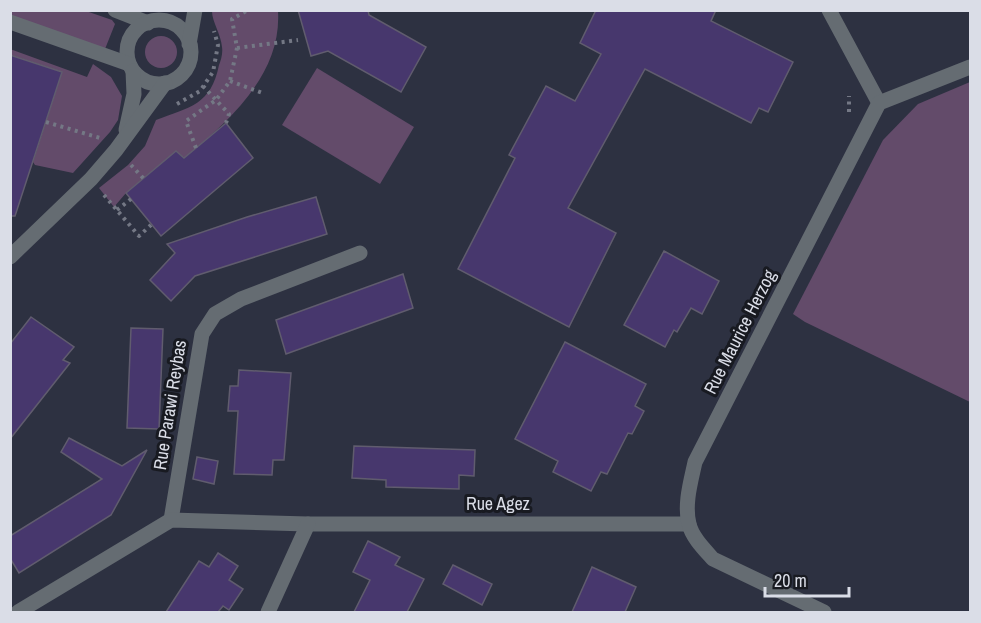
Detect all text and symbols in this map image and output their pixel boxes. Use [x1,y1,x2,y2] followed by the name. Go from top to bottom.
[698,265,782,398] street label: Rue Maurice Herzog
[147,338,192,472] street label: Rue Parawi Reybas
[466,491,530,516] street label: Rue Agez
[765,560,849,598] scale bar
[774,568,807,593] text: 20 m

